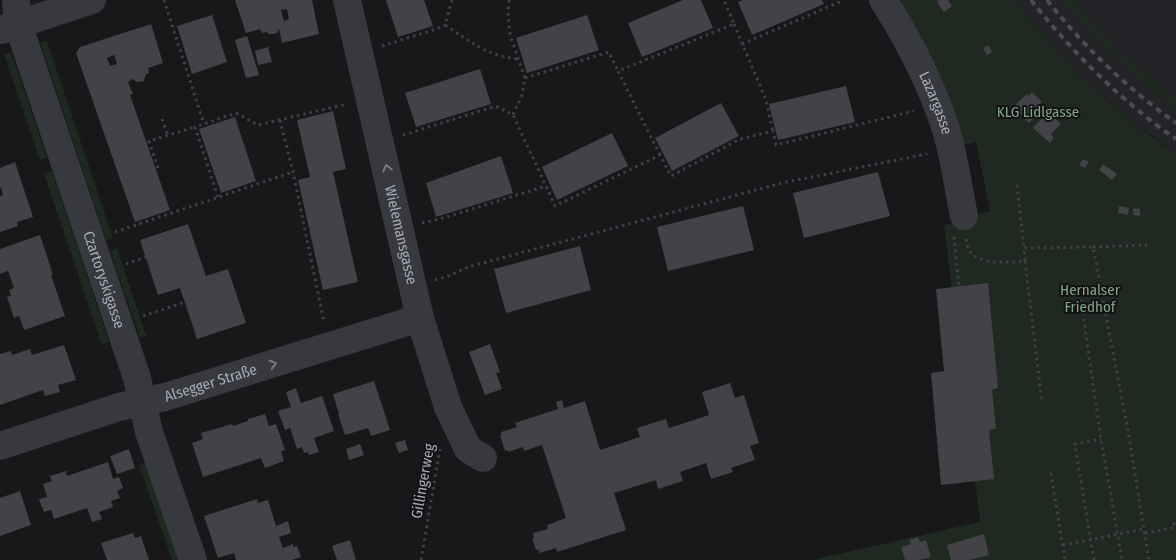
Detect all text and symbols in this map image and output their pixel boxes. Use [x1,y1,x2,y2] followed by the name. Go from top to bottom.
[915,69,956,136] street label: Lazargasse
[997,103,1079,121] park label: KLG Lidlgasse
[382,164,393,173] one-way arrow
[381,184,421,286] street label: Wielemansgasse
[79,229,129,331] street label: Czartoryskigasse
[1060,281,1121,316] park label: Hernalser Friedhof
[268,359,276,369] one-way arrow
[162,360,259,406] street label: Alsegger Straße
[408,442,438,520] street label: Gillingerweg

